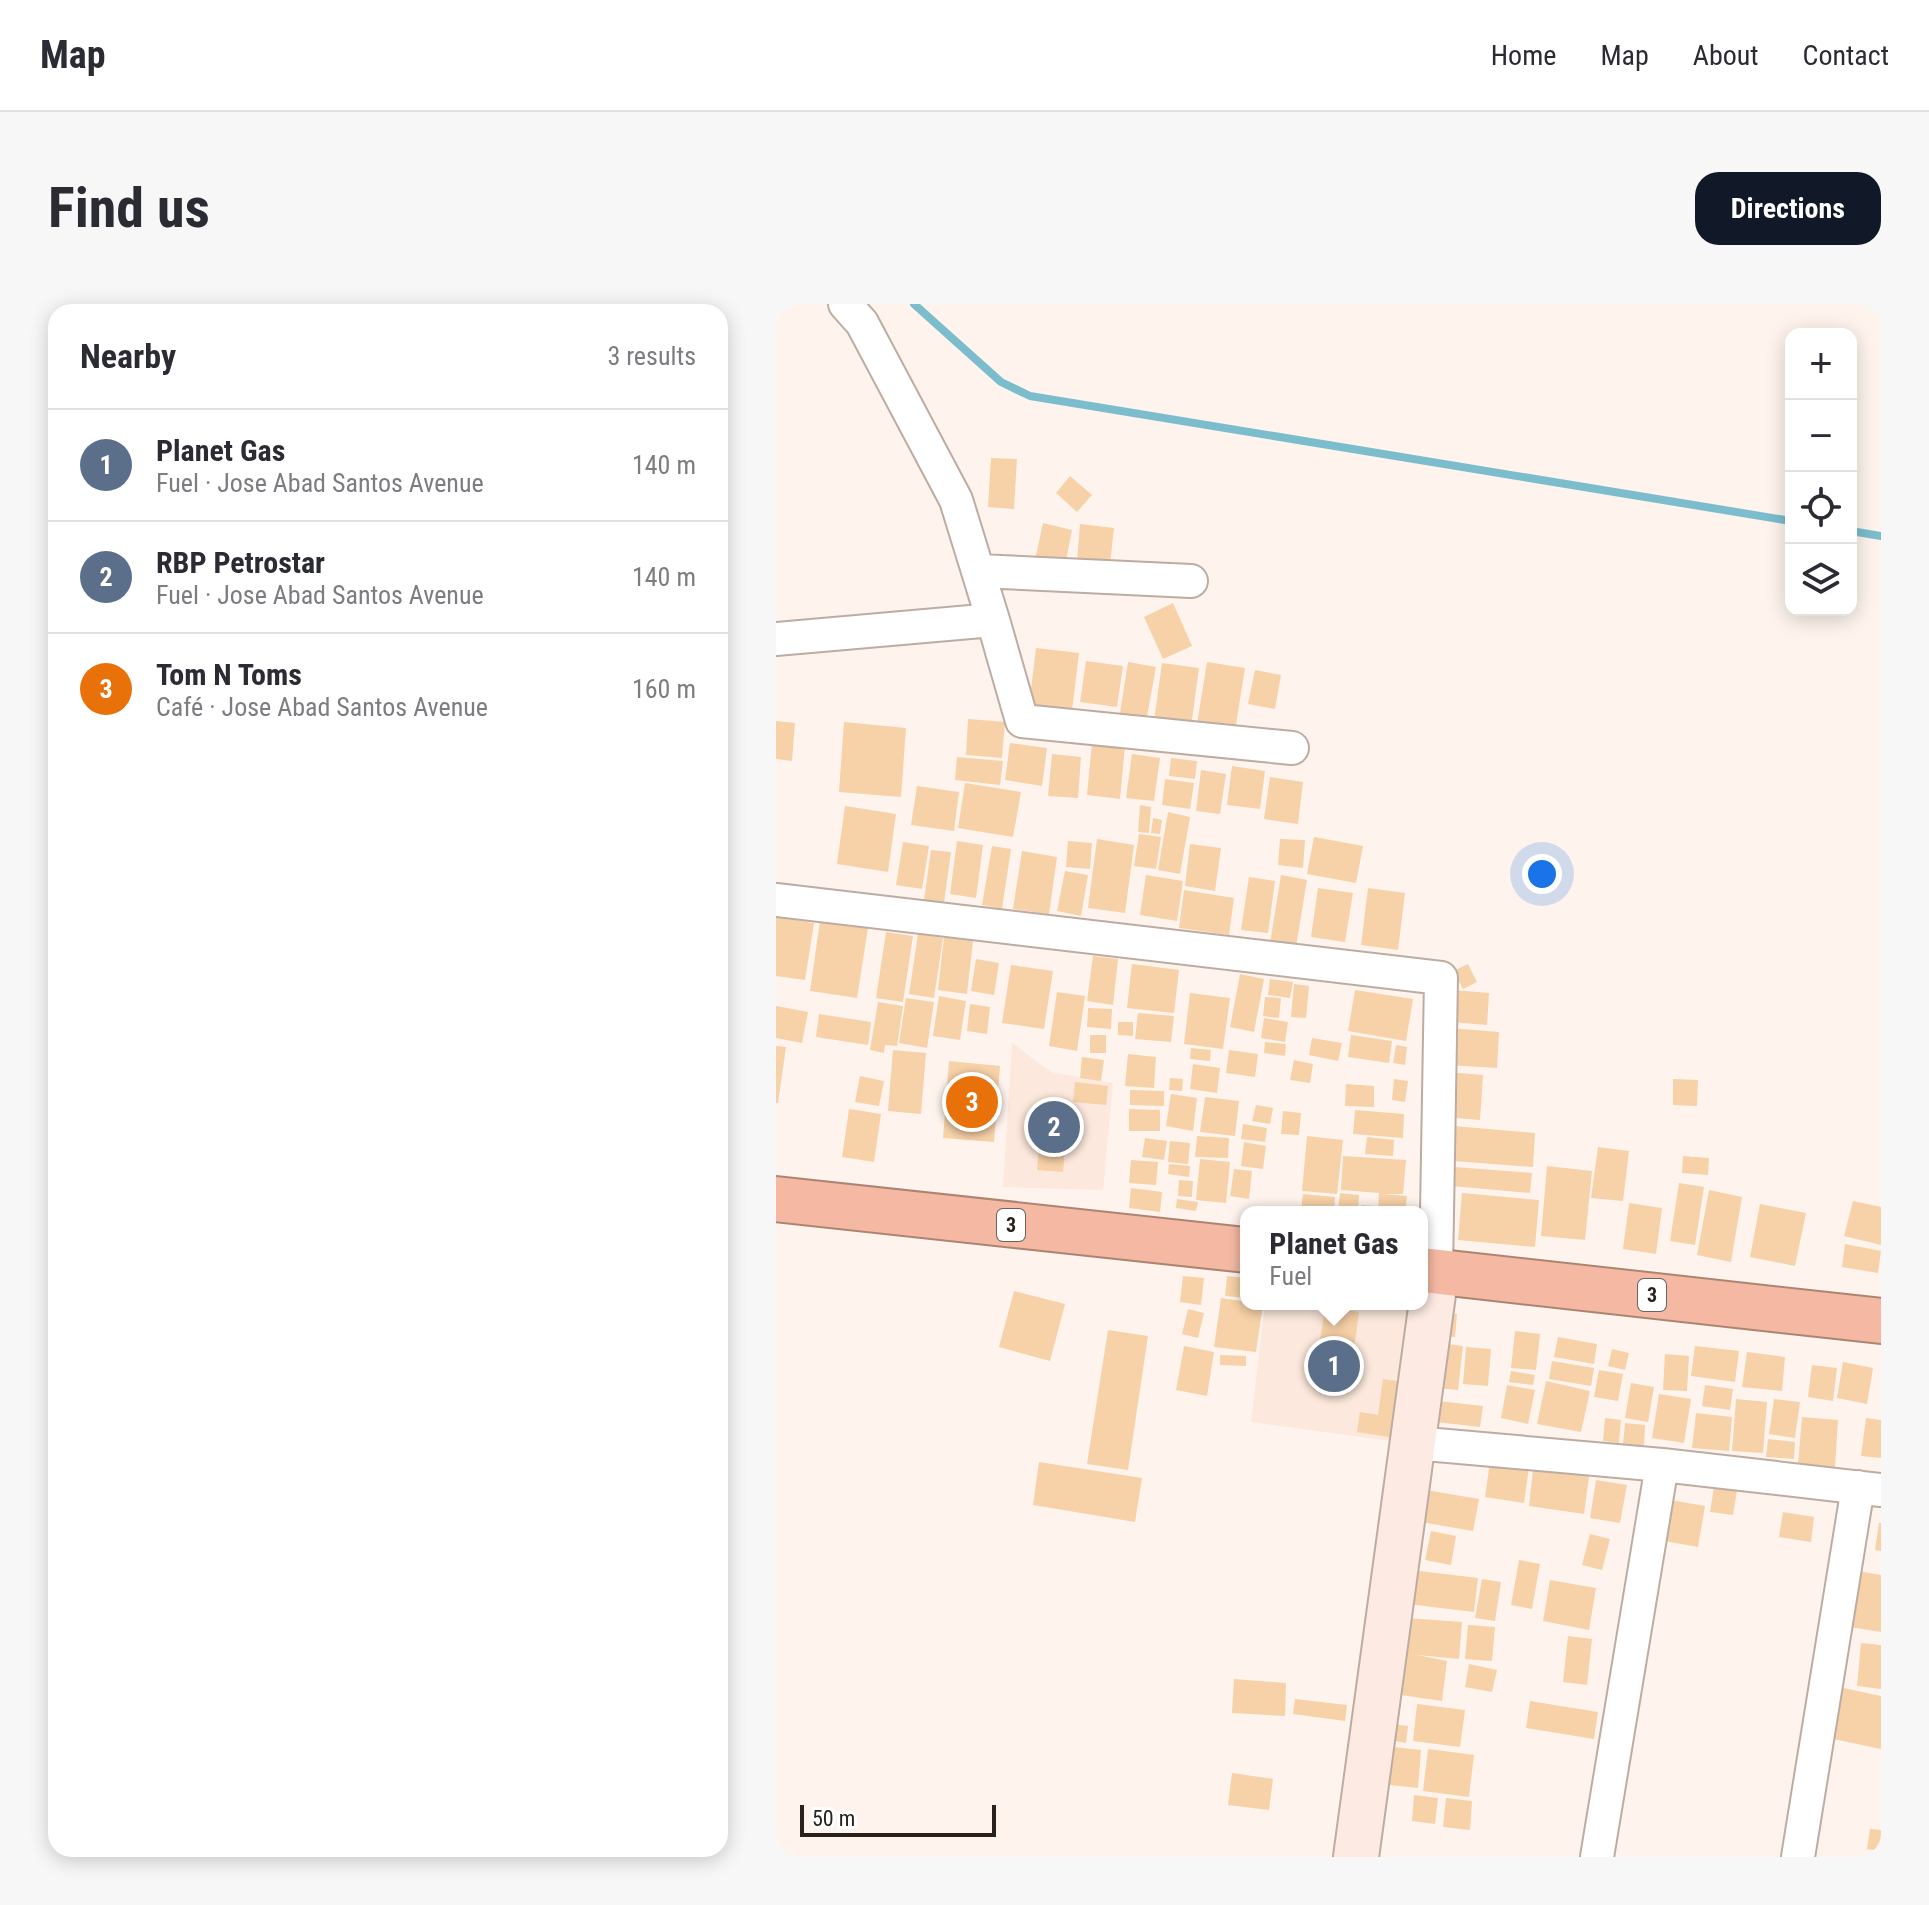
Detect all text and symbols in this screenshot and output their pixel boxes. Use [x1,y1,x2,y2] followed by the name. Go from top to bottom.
[40,33,106,77] text: Map
[1491,39,1556,72] text: Home
[1600,39,1649,72] text: Map
[1693,39,1759,72] text: About
[1803,39,1889,72] text: Contact
[1695,172,1881,245] button: Directions
[48,175,210,241] text: Find us
[1785,328,1857,616] map controls
[1785,328,1857,400] button: +
[80,336,176,376] text: Nearby
[607,341,696,371] text: 3 results
[1785,400,1857,472] button: −
[156,433,285,468] text: Planet Gas
[99,450,113,480] text: 1
[632,450,696,480] text: 140 m
[156,468,484,498] text: Fuel · Jose Abad Santos Avenue
[1785,472,1857,544] button: locate
[1785,544,1857,616] button: layers
[156,545,325,580] text: RBP Petrostar
[99,562,113,592] text: 2
[632,562,696,592] text: 140 m
[156,580,484,610] text: Fuel · Jose Abad Santos Avenue
[156,657,302,692] text: Tom N Toms
[99,674,113,704] text: 3
[632,674,696,704] text: 160 m
[156,692,488,722] text: Café · Jose Abad Santos Avenue
[1522,854,1562,894] your location
[946,1072,998,1132] pin: 3
[1028,1097,1080,1157] pin: 2
[1240,1206,1428,1310] popup
[997,1209,1025,1241] road number: 3
[1269,1226,1399,1261] text: Planet Gas
[1269,1261,1312,1291] text: Fuel
[1638,1279,1666,1311] road number: 3
[1308,1336,1360,1396] pin: 1
[800,1801,996,1837] scale bar
[812,1806,855,1831] text: 50 m

